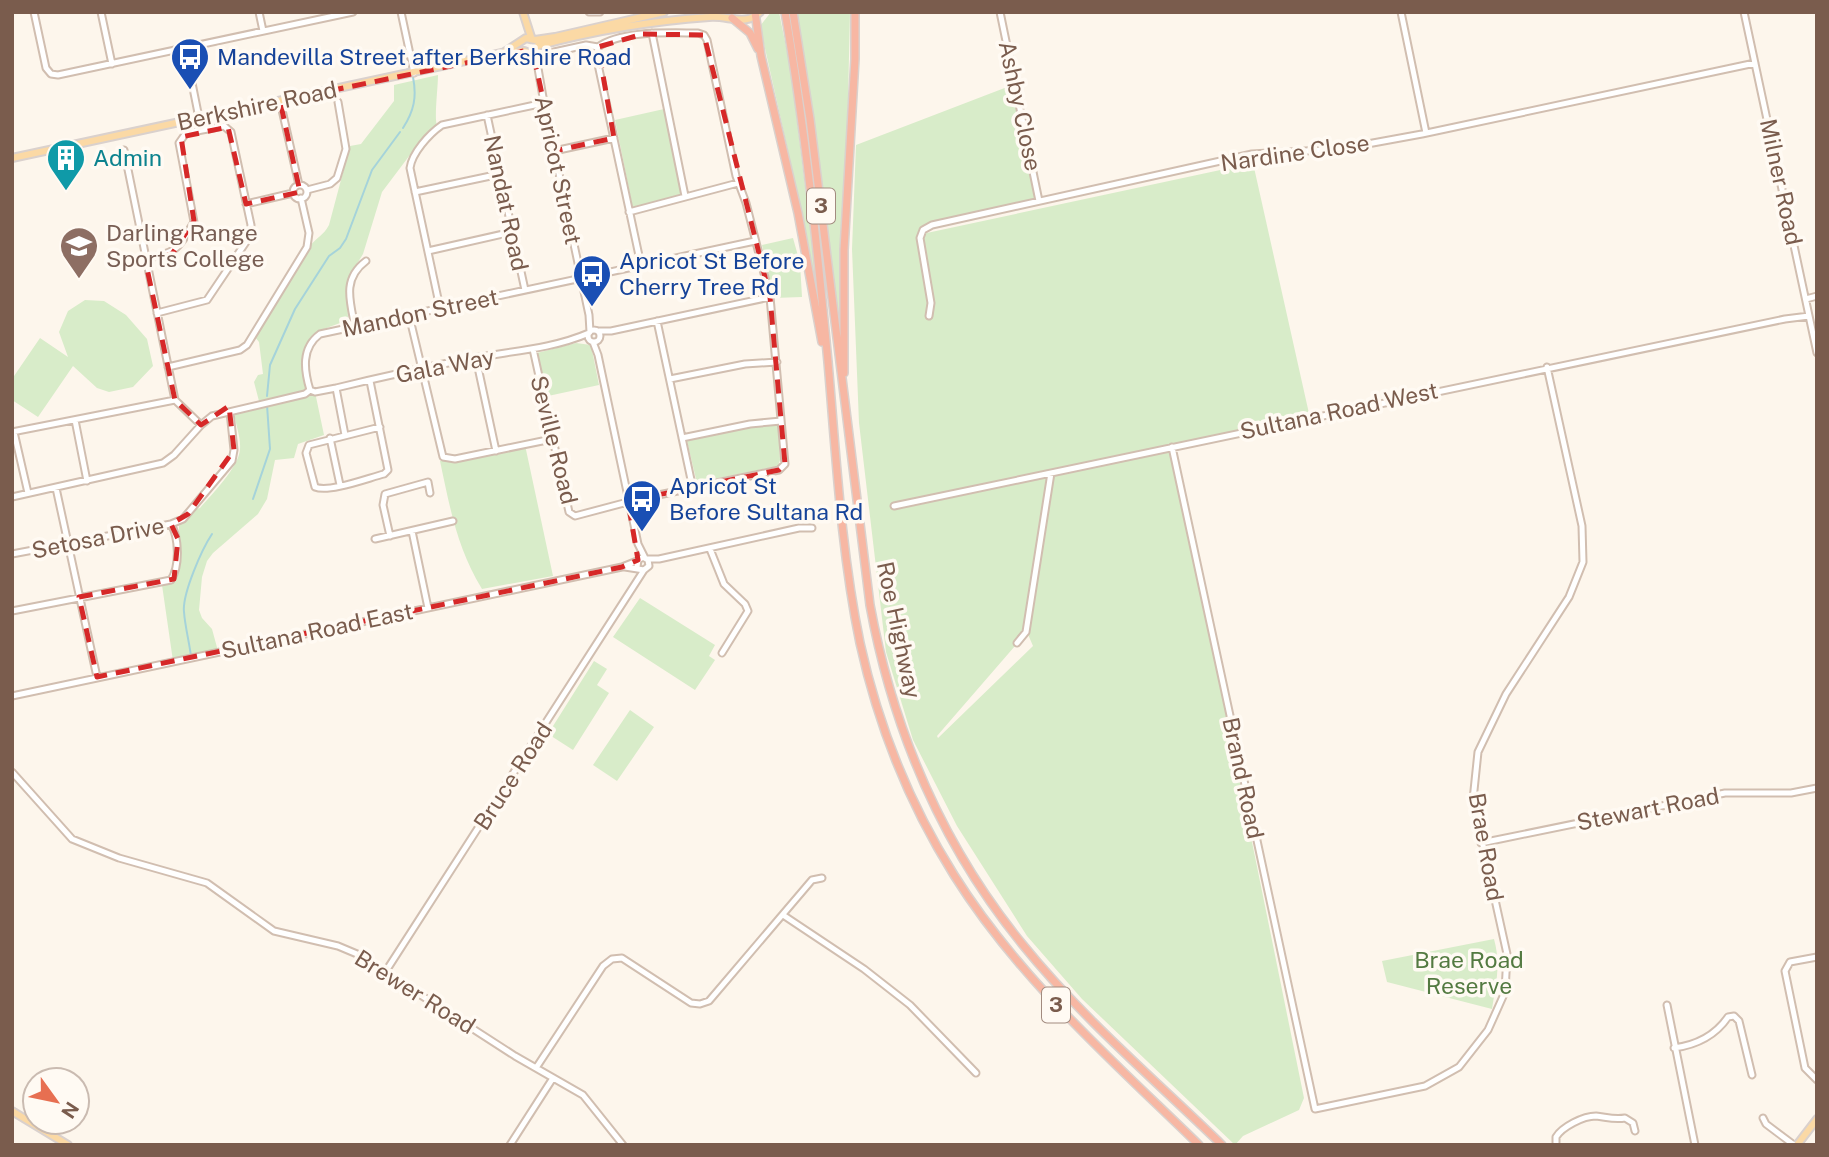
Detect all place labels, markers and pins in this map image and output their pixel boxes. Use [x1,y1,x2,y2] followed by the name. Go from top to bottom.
[169,36,211,91] bus stop icon: Mandevilla Street after Berkshire Road
[217,43,631,70] place label: Mandevilla Street after Berkshire Road
[45,137,87,192] building icon: Admin
[93,144,162,171] place label: Admin
[106,219,265,272] place label: Darling Range Sports College
[58,225,100,280] school or university icon: Darling Range Sports College
[619,247,805,300] place label: Apricot St Before Cherry Tree Rd
[571,253,613,308] bus stop icon: Apricot St Before Cherry Tree Rd
[669,472,863,525] place label: Apricot St Before Sultana Rd
[621,478,663,533] bus stop icon: Apricot St Before Sultana Rd

